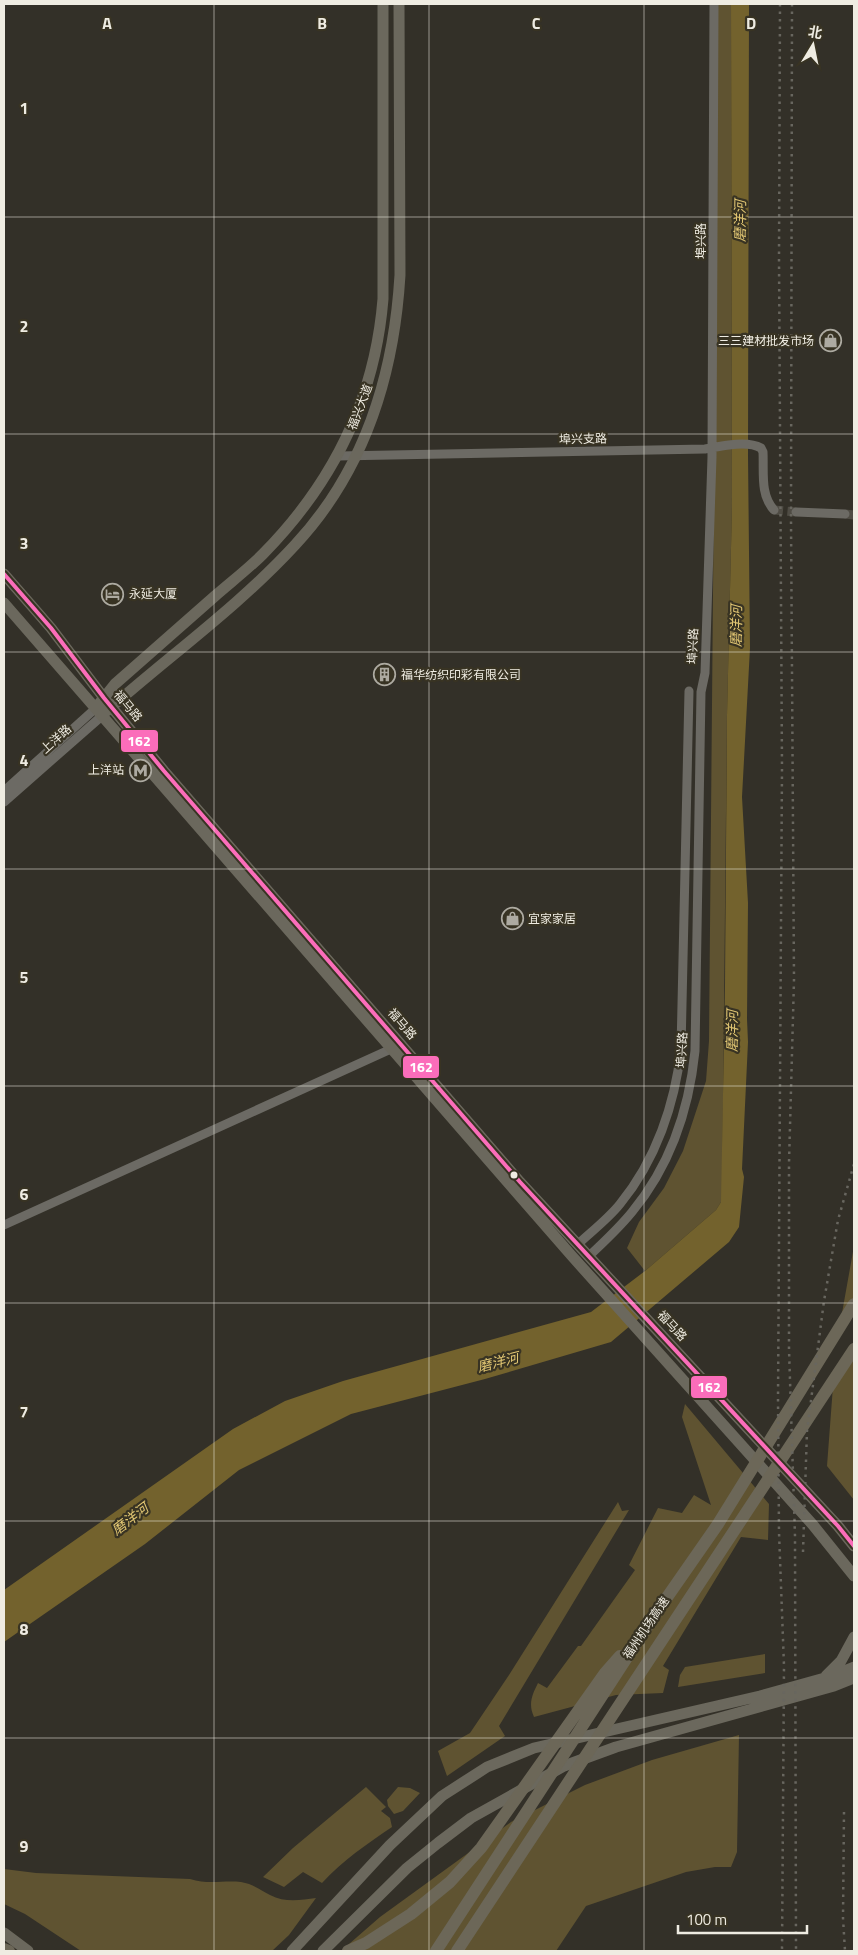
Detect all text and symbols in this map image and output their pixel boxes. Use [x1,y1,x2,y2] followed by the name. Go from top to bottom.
[102,11,112,35] text: A
[317,11,327,35] text: B
[532,11,541,35] text: C
[746,11,756,35] text: D
[788,20,838,70] north arrow
[807,20,824,43] text: 北
[20,96,28,120] text: 1
[729,197,750,242] water label: 磨洋河
[691,223,710,259] street label: 埠兴路
[20,314,28,338] text: 2
[818,329,842,353] shop icon: 三三建材批发市场
[718,331,814,350] place label: 三三建材批发市场
[342,381,377,433] street label: 福兴大道
[559,429,607,448] street label: 埠兴支路
[20,531,28,555] text: 3
[101,582,125,606] hotel icon: 永延大厦
[129,584,177,603] place label: 永延大厦
[725,602,746,647] water label: 磨洋河
[682,628,703,664] street label: 埠兴路
[373,663,397,687] building icon: 福华纺织印彩有限公司
[401,665,521,684] place label: 福华纺织印彩有限公司
[110,686,147,726] street label: 福马路
[36,720,75,758] street label: 上洋路
[120,729,159,753] line badge: 162
[127,730,151,751] text: 162
[20,748,29,772] text: 4
[128,758,152,782] metro station icon: 上洋站
[88,760,124,779] place label: 上洋站
[500,907,524,931] shop icon: 宜家家居
[528,909,576,928] place label: 宜家家居
[20,965,29,989] text: 5
[383,1004,421,1043] street label: 福马路
[721,1007,742,1052] water label: 磨洋河
[671,1031,692,1068] street label: 埠兴路
[402,1055,440,1079] line badge: 162
[409,1056,433,1077] text: 162
[509,1170,519,1180] unlabelled marker
[20,1182,29,1206] text: 6
[653,1306,692,1345] street label: 福马路
[475,1346,524,1377] water label: 磨洋河
[690,1375,728,1399] line badge: 162
[697,1376,721,1397] text: 162
[20,1400,28,1424] text: 7
[107,1496,155,1540] water label: 磨洋河
[618,1593,674,1663] street label: 福州机场高速
[20,1617,29,1641] text: 8
[20,1834,29,1858] text: 9
[678,1902,807,1934] scale bar
[686,1908,727,1931] text: 100 m

